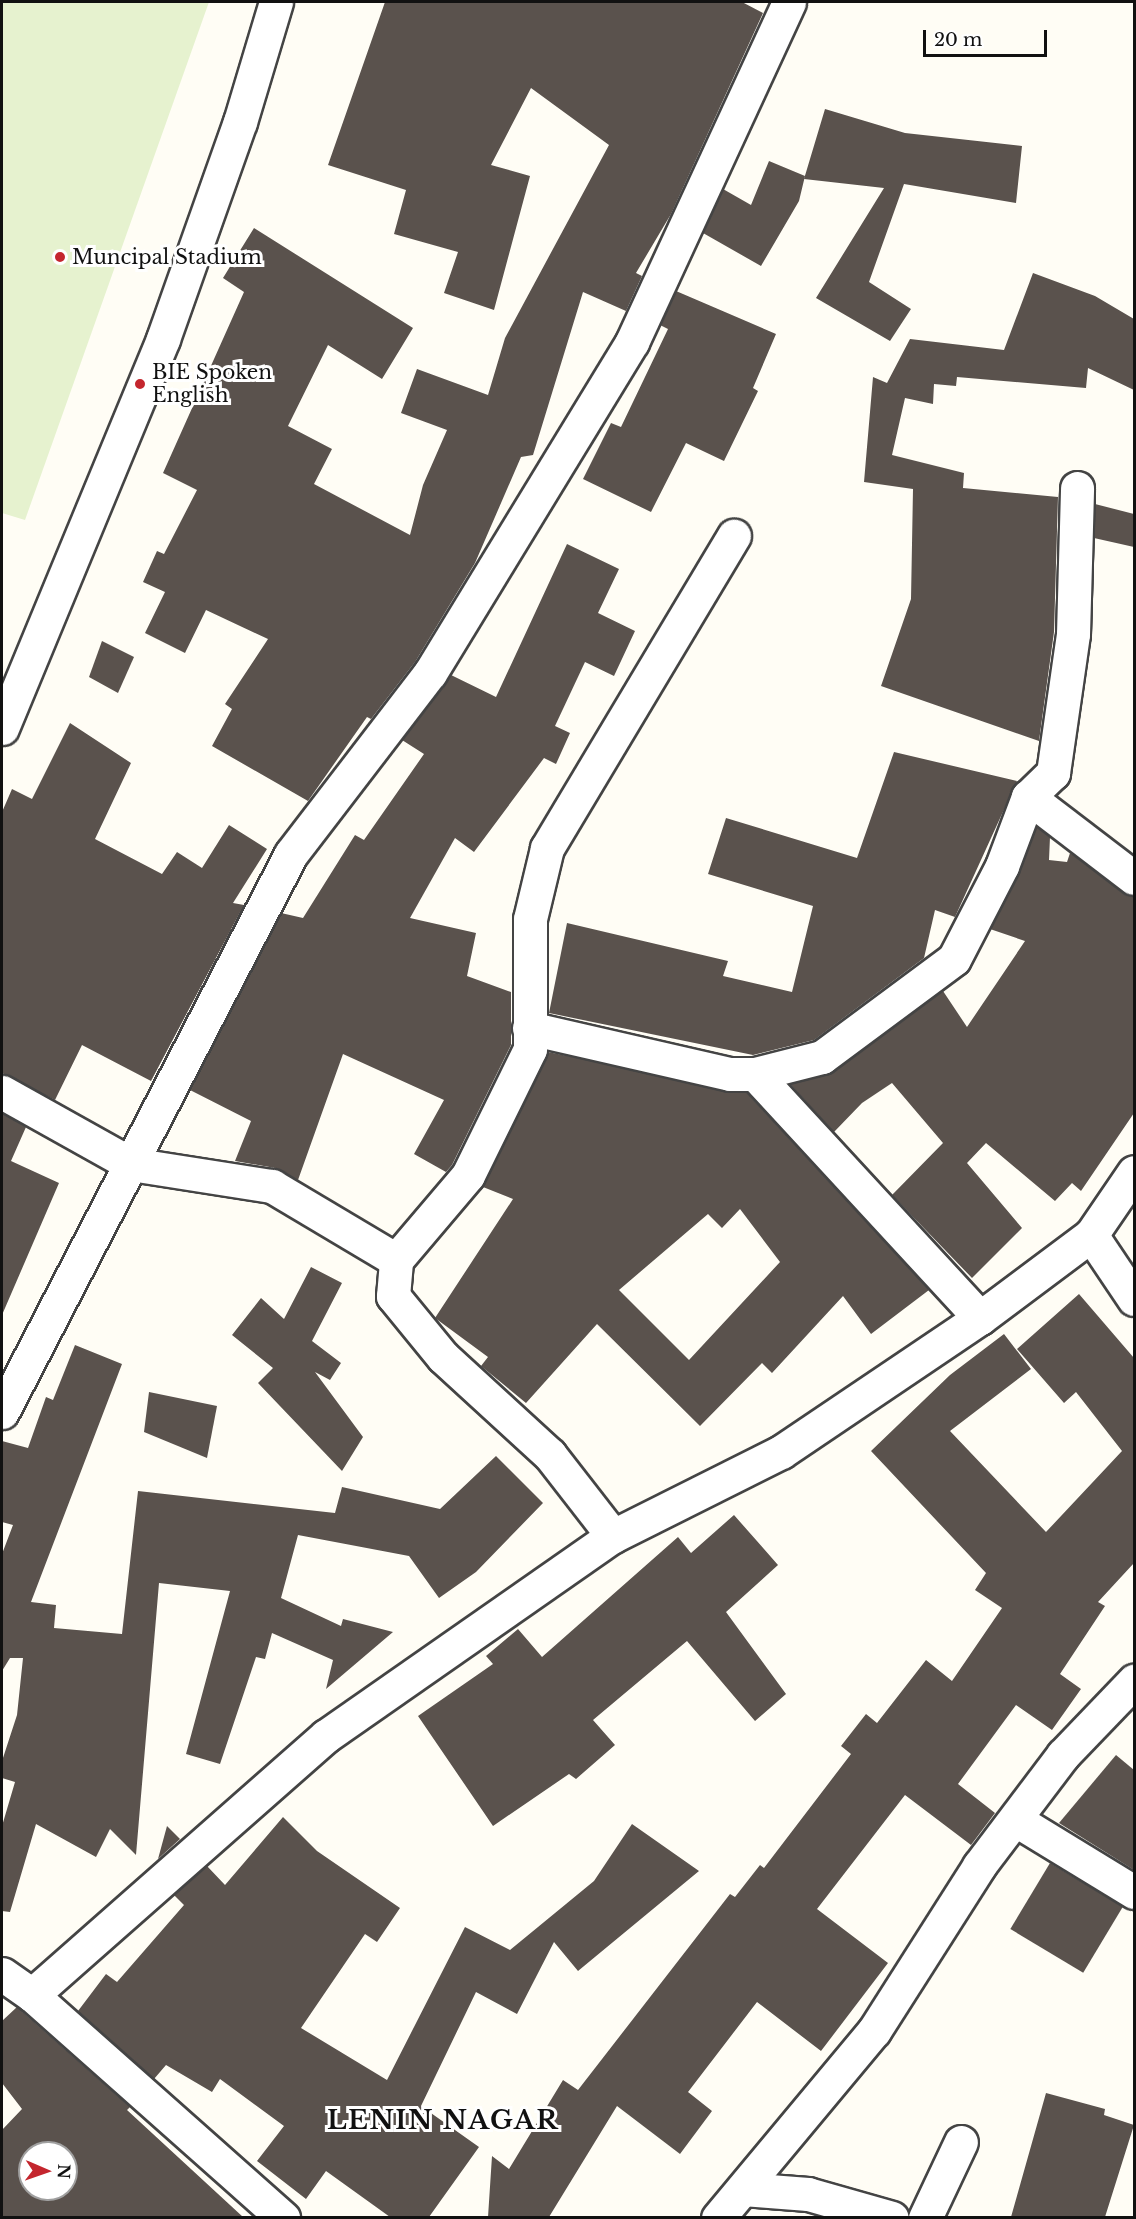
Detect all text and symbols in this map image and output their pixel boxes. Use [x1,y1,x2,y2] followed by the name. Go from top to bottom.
[926,18,1050,56] scale bar
[934,29,982,51] text: 20 m
[72,245,262,269] place label: Muncipal Stadium
[53,250,67,264] marker: Muncipal Stadium
[152,360,272,407] place label: BIE Spoken English
[133,377,147,391] marker: BIE Spoken English
[327,2105,559,2137] district label: LENIN NAGAR
[18,2141,78,2201] north arrow
[54,2164,74,2179] text: N

